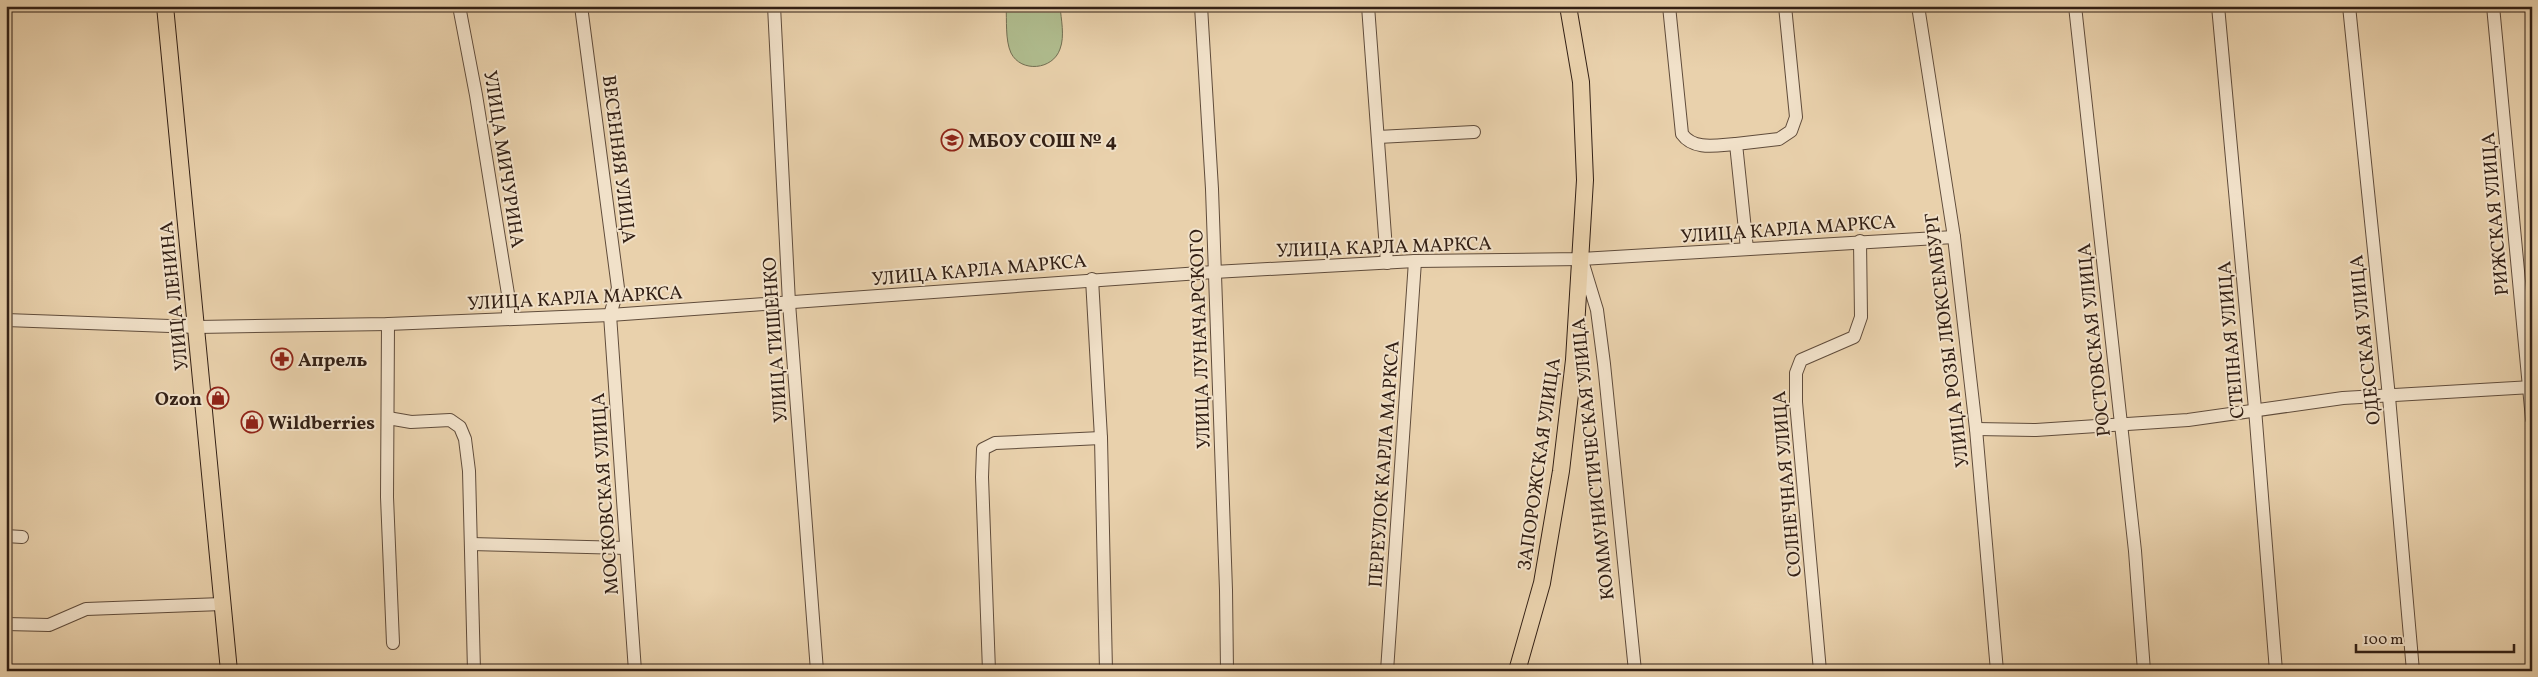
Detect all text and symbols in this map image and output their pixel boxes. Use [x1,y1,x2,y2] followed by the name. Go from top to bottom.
[476,69,530,250] street label: УЛИЦА МИЧУРИНА
[595,73,641,245] street label: ВЕСЕННЯЯ УЛИЦА
[940,128,964,152] school or university icon: МБОУ СОШ № 4
[968,129,1117,155] place label: МБОУ СОШ № 4
[2476,131,2516,296] street label: РИЖСКАЯ УЛИЦА
[1680,210,1897,250] street label: УЛИЦА КАРЛА МАРКСА
[1919,211,1977,469] street label: УЛИЦА РОЗЫ ЛЮКСЕМБУРГ
[154,220,196,372] street label: УЛИЦА ЛЕНИНА
[1184,228,1218,449] street label: УЛИЦА ЛУНАЧАРСКОГО
[1276,231,1492,265] street label: УЛИЦА КАРЛА МАРКСА
[2072,242,2118,438] street label: РОСТОВСКАЯ УЛИЦА
[871,249,1088,293] street label: УЛИЦА КАРЛА МАРКСА
[2344,253,2388,426] street label: ОДЕССКАЯ УЛИЦА
[757,256,795,424] street label: УЛИЦА ТИЩЕНКО
[2212,260,2252,420] street label: СТЕПНАЯ УЛИЦА
[467,280,683,318] street label: УЛИЦА КАРЛА МАРКСА
[1566,316,1622,601] street label: КОММУНИСТИЧЕСКАЯ УЛИЦА
[1363,340,1407,589] street label: ПЕРЕУЛОК КАРЛА МАРКСА
[270,347,294,371] pharmacy icon: Апрель
[298,348,367,374] place label: Апрель
[1512,356,1568,572] street label: ЗАПОРОЖСКАЯ УЛИЦА
[206,386,230,410] shop icon: Ozon
[155,387,202,413] place label: Ozon
[1767,390,1809,578] street label: СОЛНЕЧНАЯ УЛИЦА
[586,392,626,596] street label: МОСКОВСКАЯ УЛИЦА
[240,410,264,434] shop icon: Wildberries
[268,411,375,437] place label: Wildberries
[2356,622,2513,654] scale bar
[2363,630,2403,651] text: 100 m

